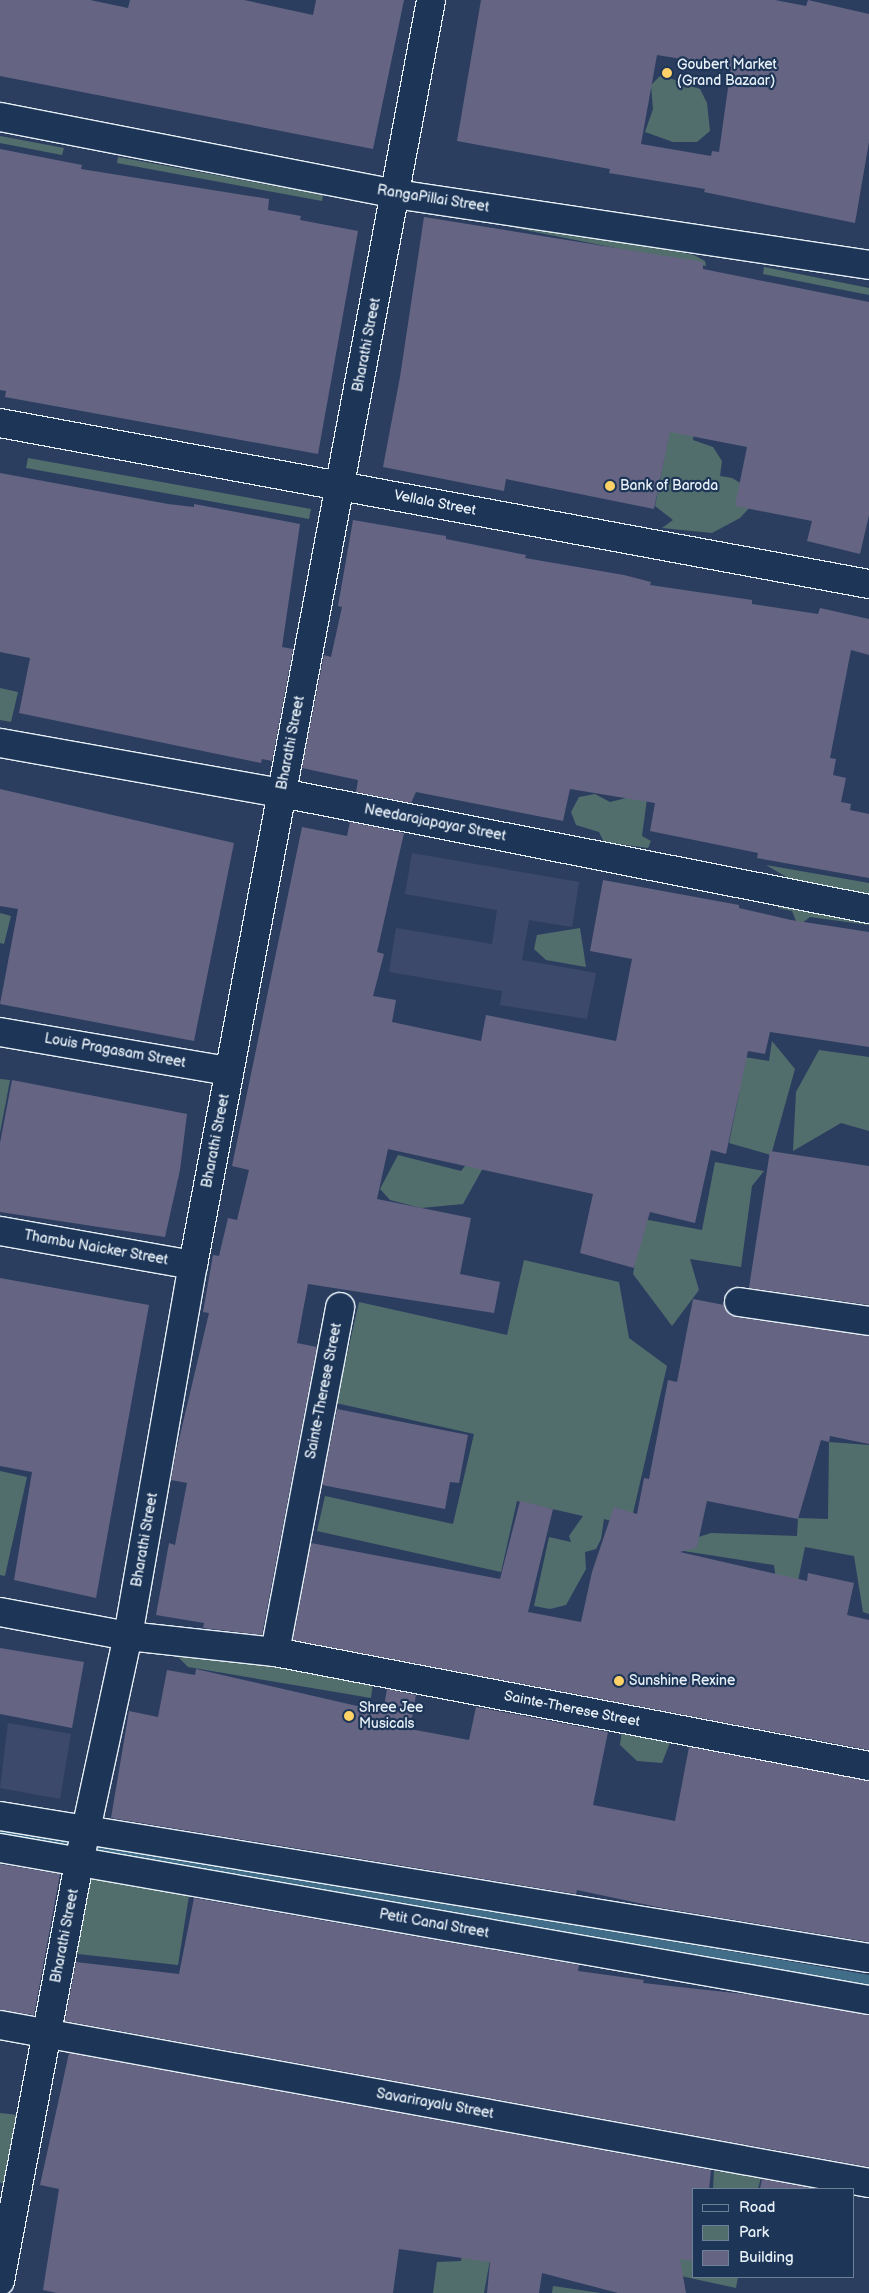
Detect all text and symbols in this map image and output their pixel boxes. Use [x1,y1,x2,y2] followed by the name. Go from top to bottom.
[677,57,777,90] place label: Goubert Market (Grand Bazaar)
[661,67,673,79] marker: Goubert Market (Grand Bazaar)
[376,182,490,216] street label: RangaPillai Street
[350,297,384,393] street label: Bharathi Street
[620,478,718,494] place label: Bank of Baroda
[604,480,616,492] marker: Bank of Baroda
[393,487,477,519] street label: Vellala Street
[274,695,308,791] street label: Bharathi Street
[363,801,507,845] street label: Needarajapayar Street
[43,1030,187,1072] street label: Louis Pragasam Street
[199,1093,233,1189] street label: Bharathi Street
[23,1227,169,1269] street label: Thambu Naicker Street
[303,1321,345,1461] street label: Sainte-Therese Street
[128,1492,162,1588] street label: Bharathi Street
[629,1673,735,1689] place label: Sunshine Rexine
[613,1675,625,1687] marker: Sunshine Rexine
[502,1688,642,1730] street label: Sainte-Therese Street
[359,1700,424,1732] place label: Shree Jee Musicals
[343,1710,355,1722] marker: Shree Jee Musicals
[48,1888,82,1984] street label: Bharathi Street
[378,1906,490,1942] street label: Petit Canal Street
[375,2085,495,2123] street label: Savarirayalu Street
[692,2188,854,2278] legend
[739,2198,775,2217] text: Road
[739,2223,769,2242] text: Park
[739,2248,794,2267] text: Building

